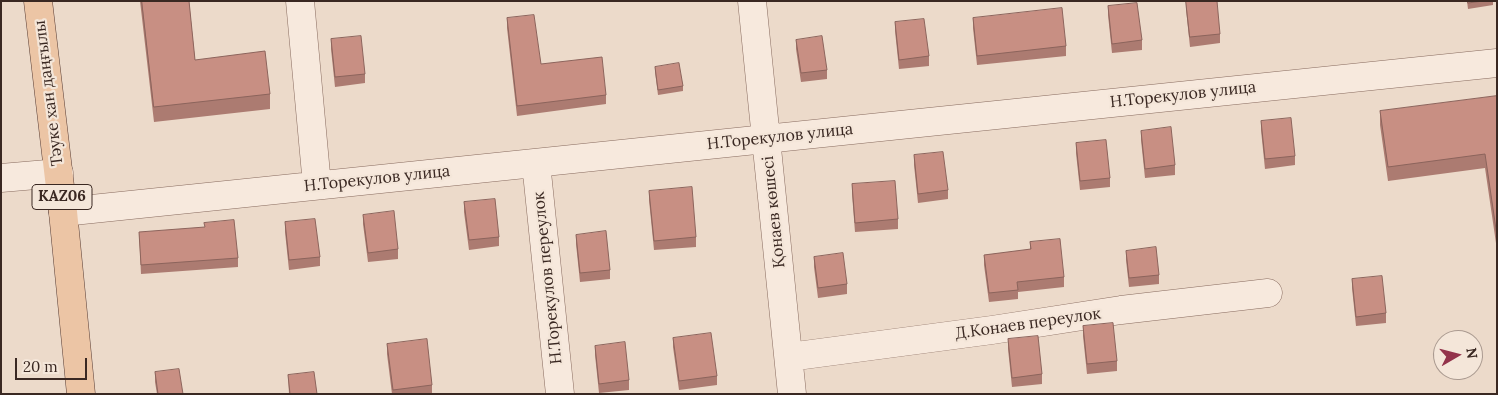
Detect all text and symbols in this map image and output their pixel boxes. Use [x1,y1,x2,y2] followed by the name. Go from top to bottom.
[31,19,67,167] street label: Тәуке хан даңғылы
[1109,78,1257,112] street label: Н.Торекулов улица
[706,120,854,154] street label: Н.Торекулов улица
[759,155,789,269] street label: Қонаев көшесі
[303,162,451,196] street label: Н.Торекулов улица
[32,184,92,210] road number: KАZ06
[529,191,567,365] street label: Н.Торекулов переулок
[954,304,1102,344] street label: Д.Конаев переулок
[1433,330,1483,380] north arrow
[1462,346,1482,360] text: N
[18,348,90,380] scale bar
[23,357,58,376] text: 20 m

